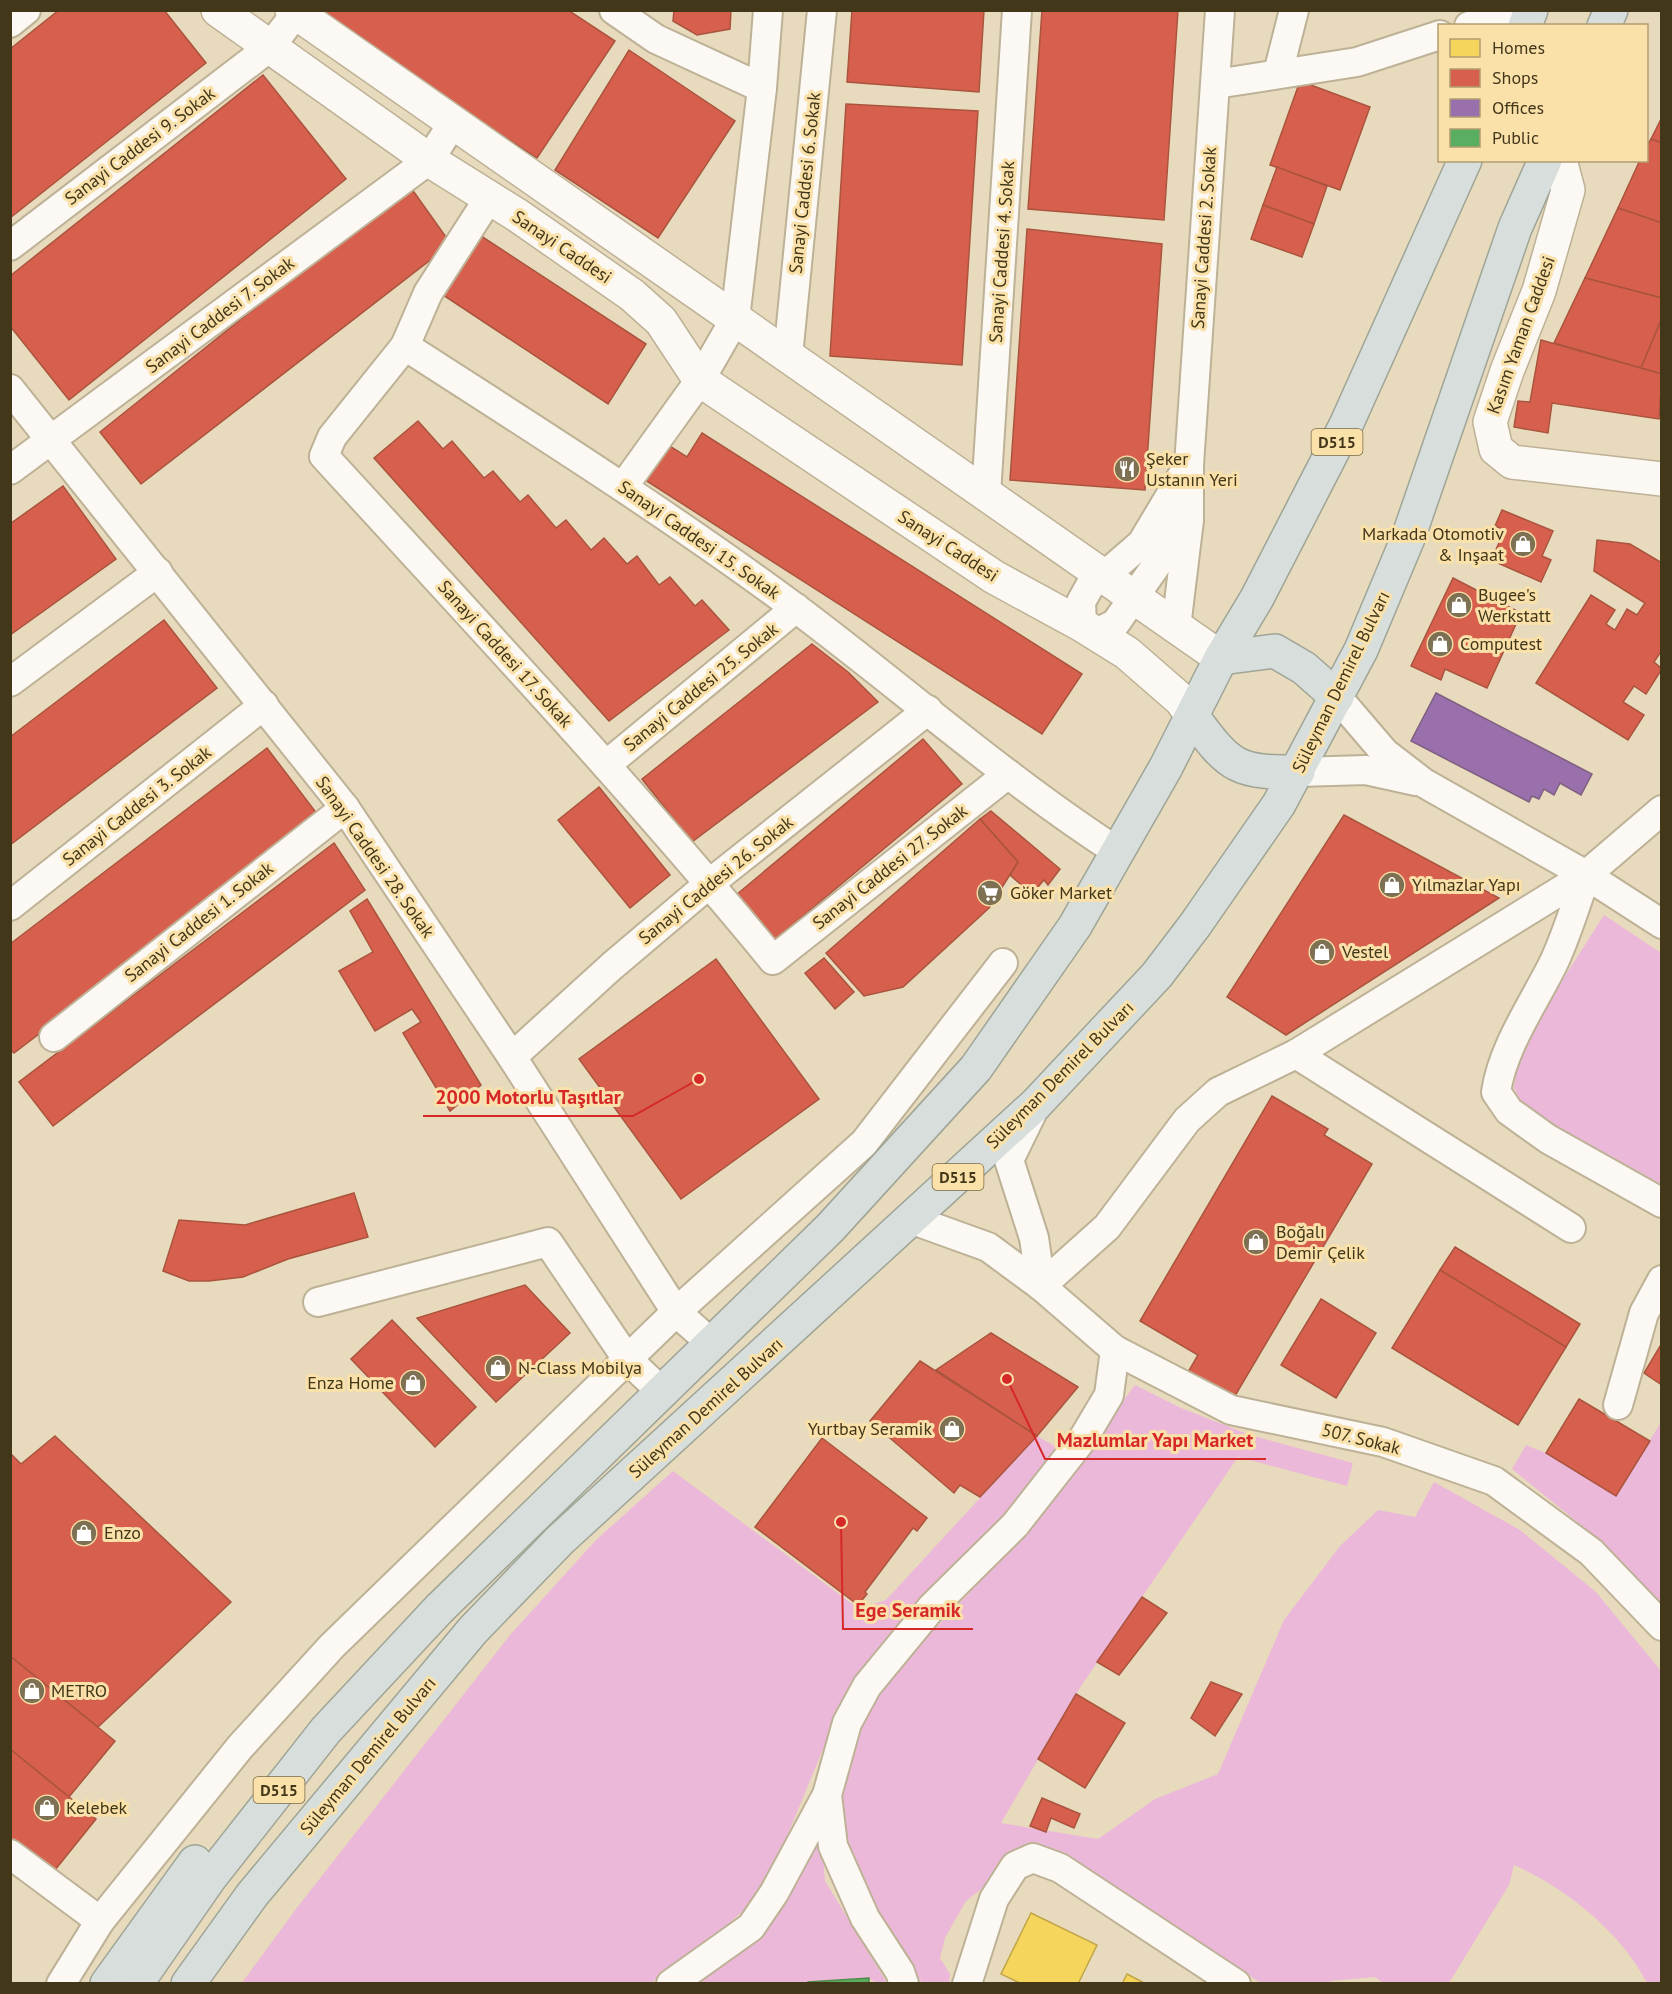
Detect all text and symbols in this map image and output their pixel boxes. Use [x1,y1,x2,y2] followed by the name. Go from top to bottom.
[1438,24,1648,162] legend
[1492,36,1545,59] text: Homes
[1492,66,1538,89] text: Shops
[60,81,220,210] street label: Sanayi Caddesi 9. Sokak
[784,91,826,275] street label: Sanayi Caddesi 6. Sokak
[1492,96,1544,119] text: Offices
[1492,126,1539,149] text: Public
[1186,146,1221,330] street label: Sanayi Caddesi 2. Sokak
[984,160,1019,344] street label: Sanayi Caddesi 4. Sokak
[508,205,616,288] street label: Sanayi Caddesi
[141,251,299,378] street label: Sanayi Caddesi 7. Sokak
[1481,253,1560,417] street label: Kasım Yaman Caddesi
[1312,429,1362,455] road number: D515
[1146,447,1238,491] place label: Şeker Ustanın Yeri
[1112,454,1142,484] restaurant icon: Şeker Ustanın Yeri
[614,475,785,604] street label: Sanayi Caddesi 15. Sokak
[894,505,1003,587] street label: Sanayi Caddesi
[1362,522,1504,566] place label: Markada Otomotiv & Inşaat
[1508,529,1538,559] shop icon: Markada Otomotiv & Inşaat
[433,575,578,732] street label: Sanayi Caddesi 17. Sokak
[1478,583,1551,627] place label: Bugee's Werkstatt
[1286,587,1395,776] street label: Süleyman Demirel Bulvarı
[1444,590,1474,620] shop icon: Bugee's Werkstatt
[619,617,783,756] street label: Sanayi Caddesi 25. Sokak
[1425,629,1455,659] shop icon: Computest
[1460,632,1542,655] place label: Computest
[58,740,216,871] street label: Sanayi Caddesi 3. Sokak
[311,771,440,942] street label: Sanayi Caddesi 28. Sokak
[808,799,972,934] street label: Sanayi Caddesi 27. Sokak
[634,810,798,949] street label: Sanayi Caddesi 26. Sokak
[120,856,278,987] street label: Sanayi Caddesi 1. Sokak
[1377,870,1407,900] shop icon: Yılmazlar Yapı
[1412,873,1521,896] place label: Yılmazlar Yapı
[975,878,1005,908] supermarket icon: Göker Market
[1010,881,1112,904] place label: Göker Market
[1307,937,1337,967] shop icon: Vestel
[1341,940,1389,963] place label: Vestel
[981,996,1138,1153] street label: Süleyman Demirel Bulvarı
[423,1078,633,1116] callout: 2000 Motorlu Taşıtlar
[435,1084,621,1110] text: 2000 Motorlu Taşıtlar
[932,1164,984,1190] road number: D515
[1276,1220,1365,1264] place label: Boğalı Demir Çelik
[1241,1227,1271,1257] shop icon: Boğalı Demir Çelik
[624,1332,788,1483] street label: Süleyman Demirel Bulvarı
[483,1353,513,1383] shop icon: N-Class Mobilya
[518,1356,642,1379] place label: N-Class Mobilya
[398,1368,428,1398] shop icon: Enza Home
[307,1371,394,1394] place label: Enza Home
[937,1414,967,1444] shop icon: Yurtbay Seramik
[808,1417,932,1440] place label: Yurtbay Seramik
[1319,1418,1403,1459] street label: 507. Sokak
[1045,1421,1266,1459] callout: Mazlumlar Yapı Market
[1057,1427,1253,1453] text: Mazlumlar Yapı Market
[69,1518,99,1548] shop icon: Enzo
[104,1521,141,1544] place label: Enzo
[843,1591,973,1629] callout: Ege Seramik
[855,1597,961,1623] text: Ege Seramik
[295,1672,441,1840] street label: Süleyman Demirel Bulvarı
[17,1676,47,1706] shop icon: METRO
[51,1679,107,1702] place label: METRO
[254,1777,304,1803] road number: D515
[32,1793,62,1823] shop icon: Kelebek
[66,1796,128,1819] place label: Kelebek

